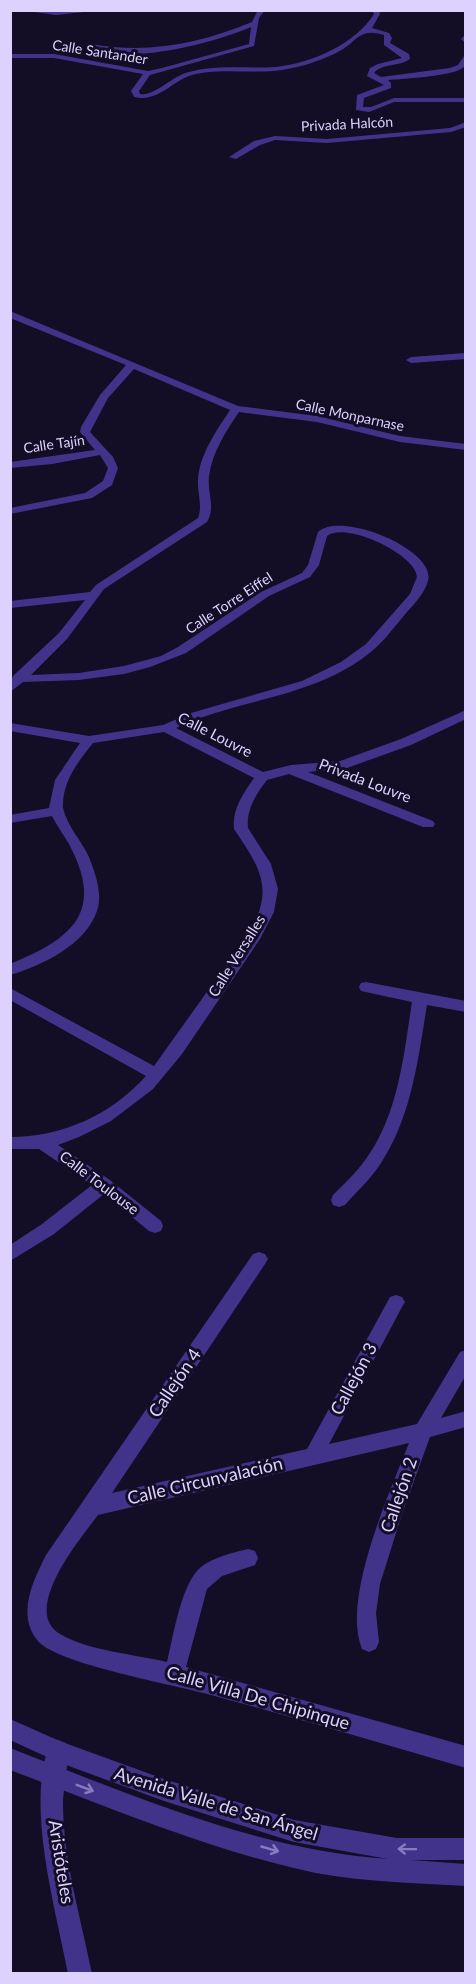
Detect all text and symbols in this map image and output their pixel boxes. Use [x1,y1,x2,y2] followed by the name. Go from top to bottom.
[51,36,149,67] street label: Calle Santander
[300,113,393,134] street label: Privada Halcón
[294,395,406,434] street label: Calle Monparnase
[22,431,86,456] street label: Calle Tajín
[182,568,275,637] street label: Calle Torre Eiffel
[175,708,256,761] street label: Calle Louvre
[317,754,414,806] street label: Privada Louvre
[204,911,269,1000] street label: Calle Versalles
[56,1147,143,1218] street label: Calle Toulouse
[325,1339,381,1418] street label: Callejón 3
[143,1344,205,1421] street label: Callejón 4
[125,1451,285,1509] street label: Calle Circunvalación
[375,1454,421,1535] street label: Callejón 2
[164,1660,352,1734] street label: Calle Villa De Chipinque
[112,1762,321,1845] street label: Avenida Valle de San Ángel
[75,1783,94,1794] one-way arrow
[44,1818,80,1906] street label: Aristóteles
[398,1843,418,1855] one-way arrow
[260,1844,279,1855] one-way arrow

